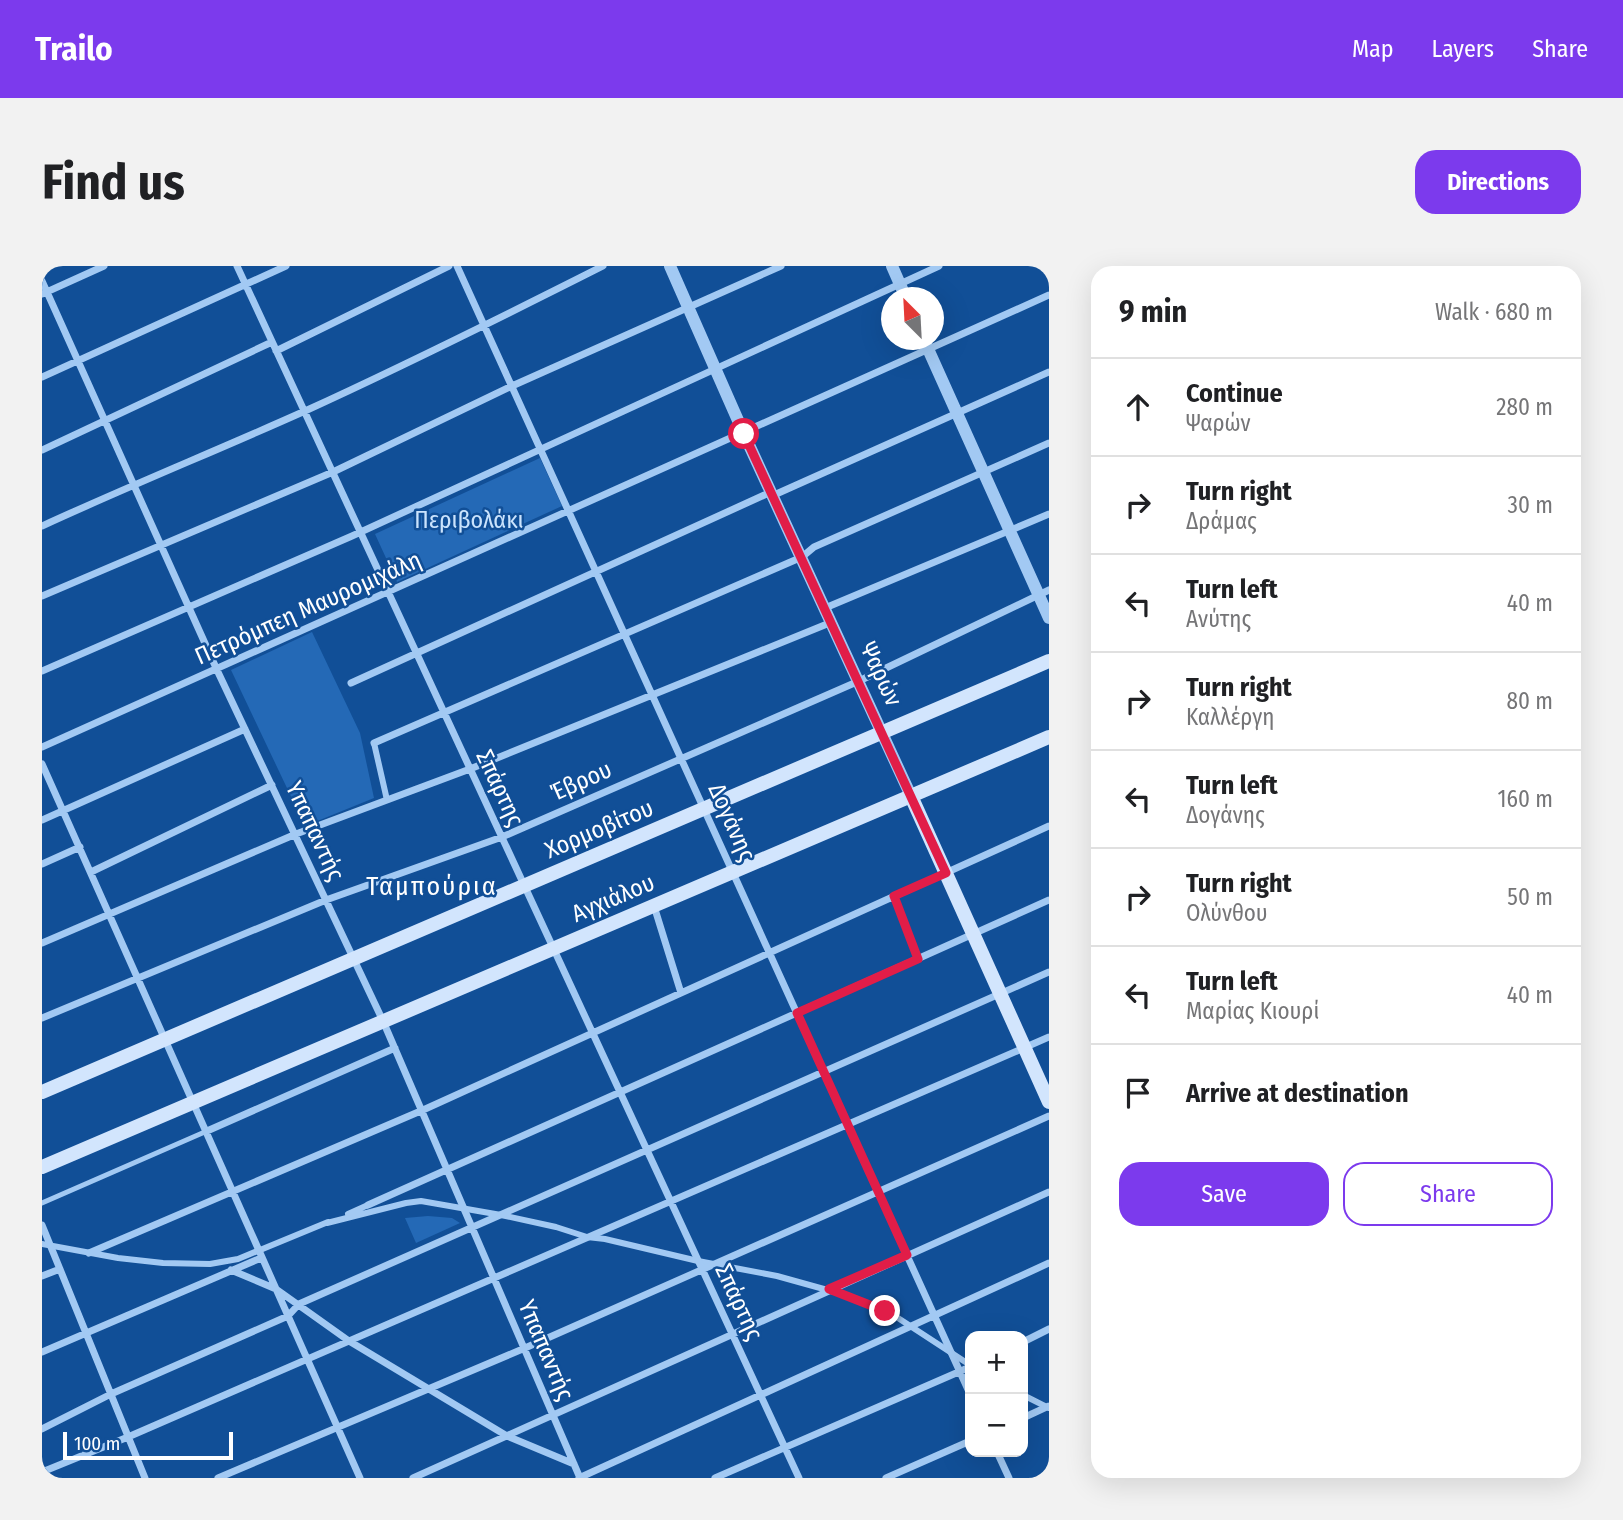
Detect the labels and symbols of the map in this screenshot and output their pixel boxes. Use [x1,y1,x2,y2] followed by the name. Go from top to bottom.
[881,287,944,350] north arrow
[728,418,759,449] route start
[414,506,524,534] park label: Περιβολάκι
[191,545,425,671] street label: Πετρόμπεη Μαυρομιχάλη
[854,638,908,711] street label: Ψαρών
[470,746,530,830] street label: Σπάρτης
[546,755,616,807] street label: Έβρου
[280,777,350,885] street label: Υπαπαντής
[703,779,761,865] street label: Δογάνης
[541,794,657,864] street label: Χορμοβίτου
[567,868,659,928] street label: Αγχιάλου
[366,871,498,902] district label: Ταμπούρια
[709,1260,769,1344] street label: Σπάρτης
[869,1295,900,1326] route end
[512,1296,580,1404] street label: Υπαπαντής
[63,1429,233,1461] scale bar

